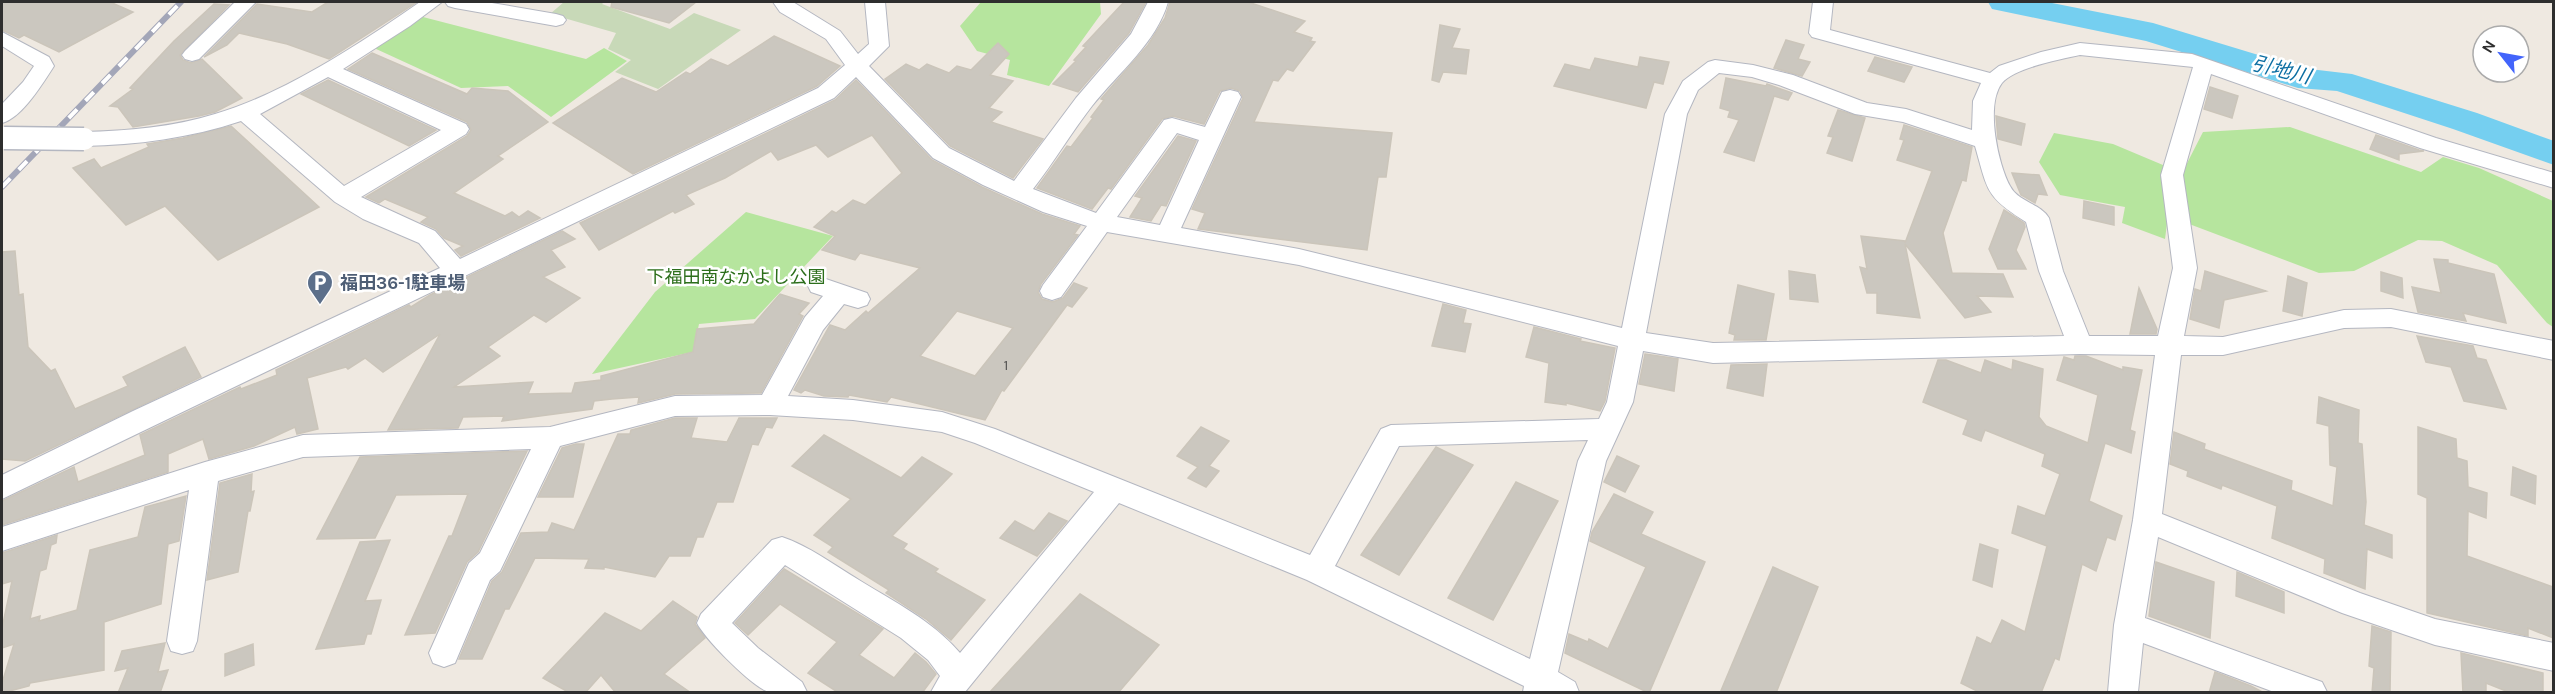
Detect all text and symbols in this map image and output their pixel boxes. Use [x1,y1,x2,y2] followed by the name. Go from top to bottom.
[2471,24,2531,84] north arrow
[2477,37,2500,56] text: N
[2249,52,2315,89] water label: 引地川
[646,266,826,288] park label: 下福田南なかよし公園
[305,268,335,306] parking icon: 福田36-1駐車場
[340,272,465,294] place label: 福田36-1駐車場
[1004,356,1008,374] house number: 1

